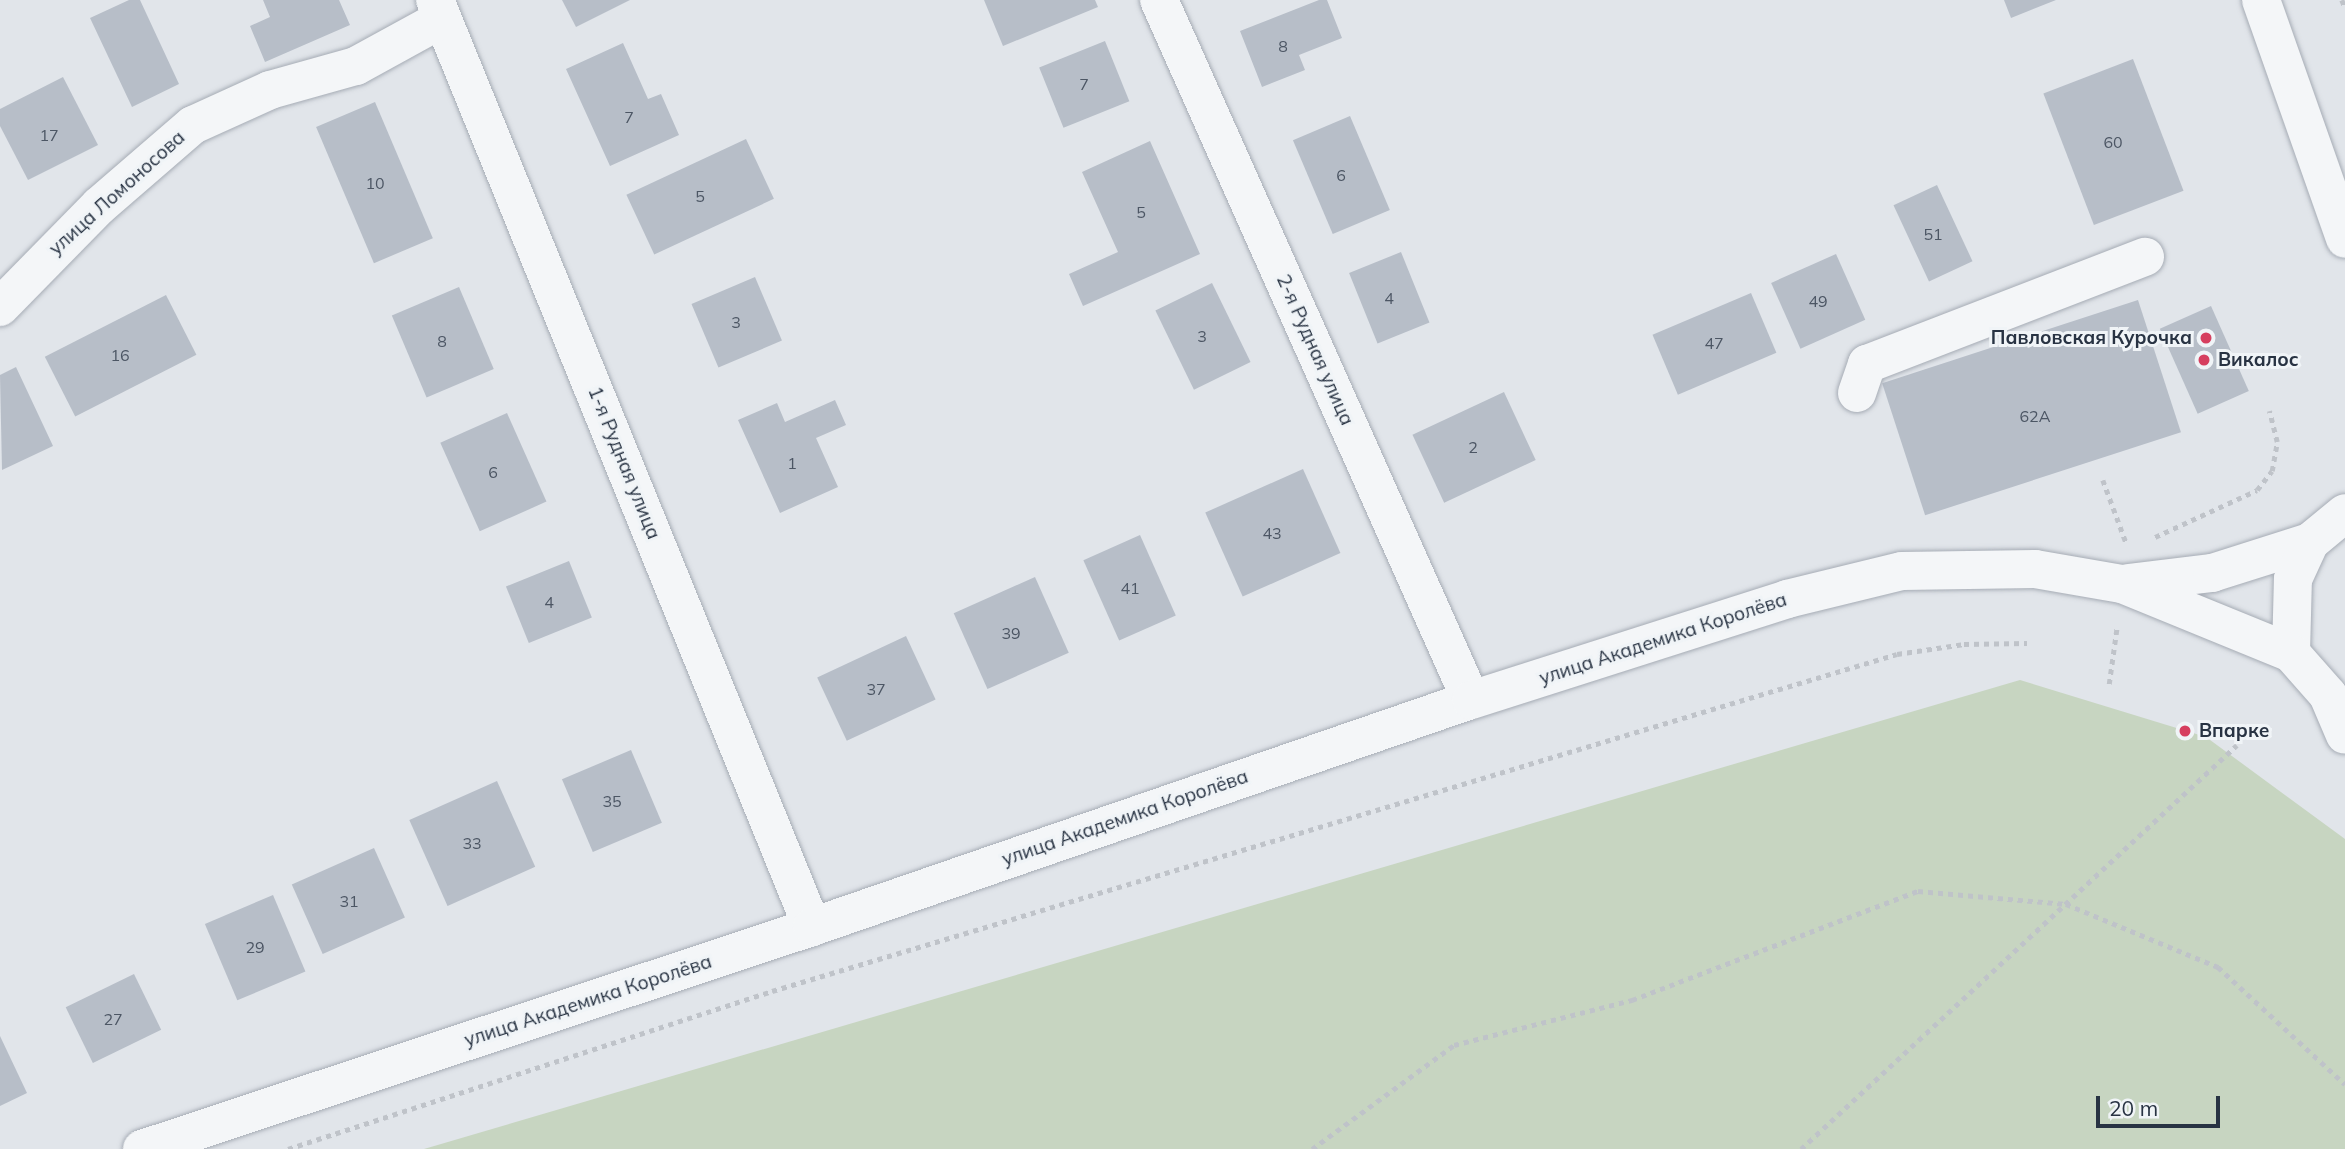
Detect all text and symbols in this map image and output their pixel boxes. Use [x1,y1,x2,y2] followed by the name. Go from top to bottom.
[1278,36,1288,56] house number: 8
[1079,74,1089,94] house number: 7
[624,107,634,127] house number: 7
[39,125,59,145] house number: 17
[44,126,190,260] street label: улица Ломоносова
[2103,132,2123,152] house number: 60
[1336,165,1346,185] house number: 6
[365,173,385,193] house number: 10
[695,186,705,206] house number: 5
[1136,202,1146,222] house number: 5
[1923,224,1943,244] house number: 51
[1272,271,1358,429] street label: 2-я Рудная улица
[1384,288,1394,308] house number: 4
[1808,291,1828,311] house number: 49
[731,312,741,332] house number: 3
[1197,326,1207,346] house number: 3
[1991,327,2192,349] place label: Павловская Курочка
[2198,330,2214,346] marker: Павловская Курочка
[437,331,447,351] house number: 8
[1704,333,1724,353] house number: 47
[110,345,130,365] house number: 16
[2218,349,2299,371] place label: Викалос
[2196,352,2212,368] marker: Викалос
[583,383,665,543] street label: 1-я Рудная улица
[2020,406,2050,426] house number: 62А
[1468,437,1478,457] house number: 2
[787,453,797,473] house number: 1
[488,462,498,482] house number: 6
[1262,523,1282,543] house number: 43
[1120,578,1140,598] house number: 41
[1536,588,1790,690] street label: улица Академика Королёва
[544,592,554,612] house number: 4
[1001,623,1021,643] house number: 39
[866,679,886,699] house number: 37
[2199,720,2269,742] place label: Впарке
[2177,723,2193,739] marker: Впарке
[999,765,1251,871] street label: улица Академика Королёва
[602,791,622,811] house number: 35
[462,833,482,853] house number: 33
[339,891,359,911] house number: 31
[245,937,265,957] house number: 29
[461,950,715,1052] street label: улица Академика Королёва
[103,1009,123,1029] house number: 27
[2100,1082,2224,1126] scale bar
[2109,1095,2158,1121] text: 20 m

